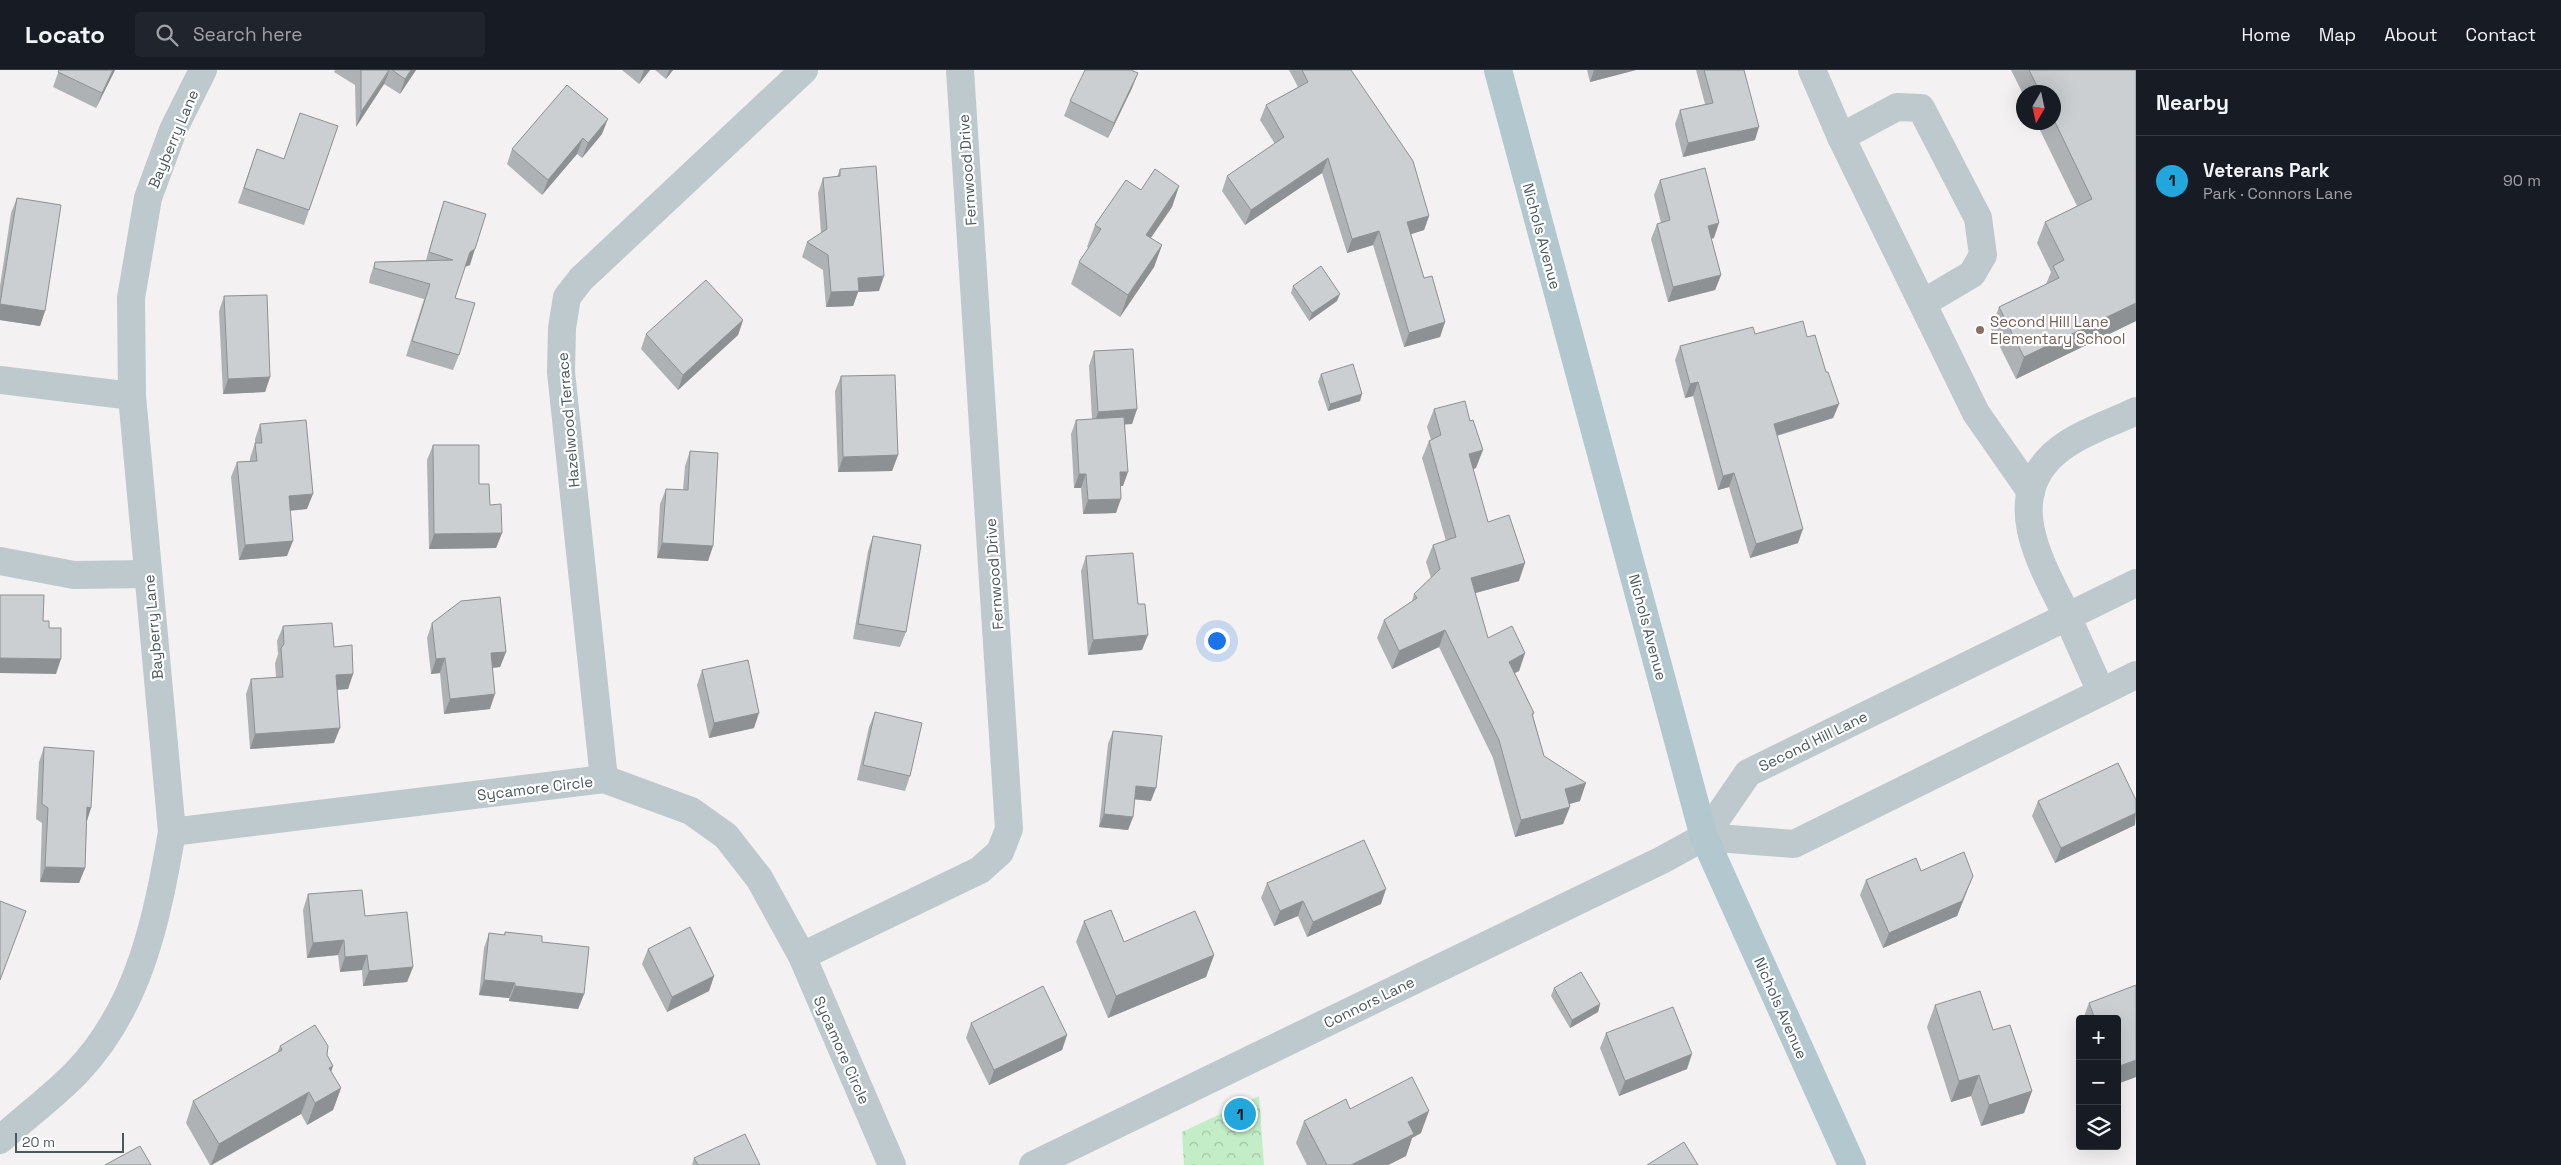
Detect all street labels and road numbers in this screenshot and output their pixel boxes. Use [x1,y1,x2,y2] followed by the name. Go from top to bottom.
[144,87,202,191] street label: Bayberry Lane
[954,114,980,226] street label: Fernwood Drive
[1519,181,1565,291] street label: Nichols Avenue
[553,352,583,488] street label: Hazelwood Terrace
[981,518,1007,630] street label: Fernwood Drive
[1625,572,1671,682] street label: Nichols Avenue
[139,574,167,680] street label: Bayberry Lane
[1756,706,1871,776] street label: Second Hill Lane
[476,771,594,805] street label: Sycamore Circle
[1750,954,1812,1062] street label: Nichols Avenue
[1320,972,1418,1032] street label: Connors Lane
[810,993,874,1107] street label: Sycamore Circle

